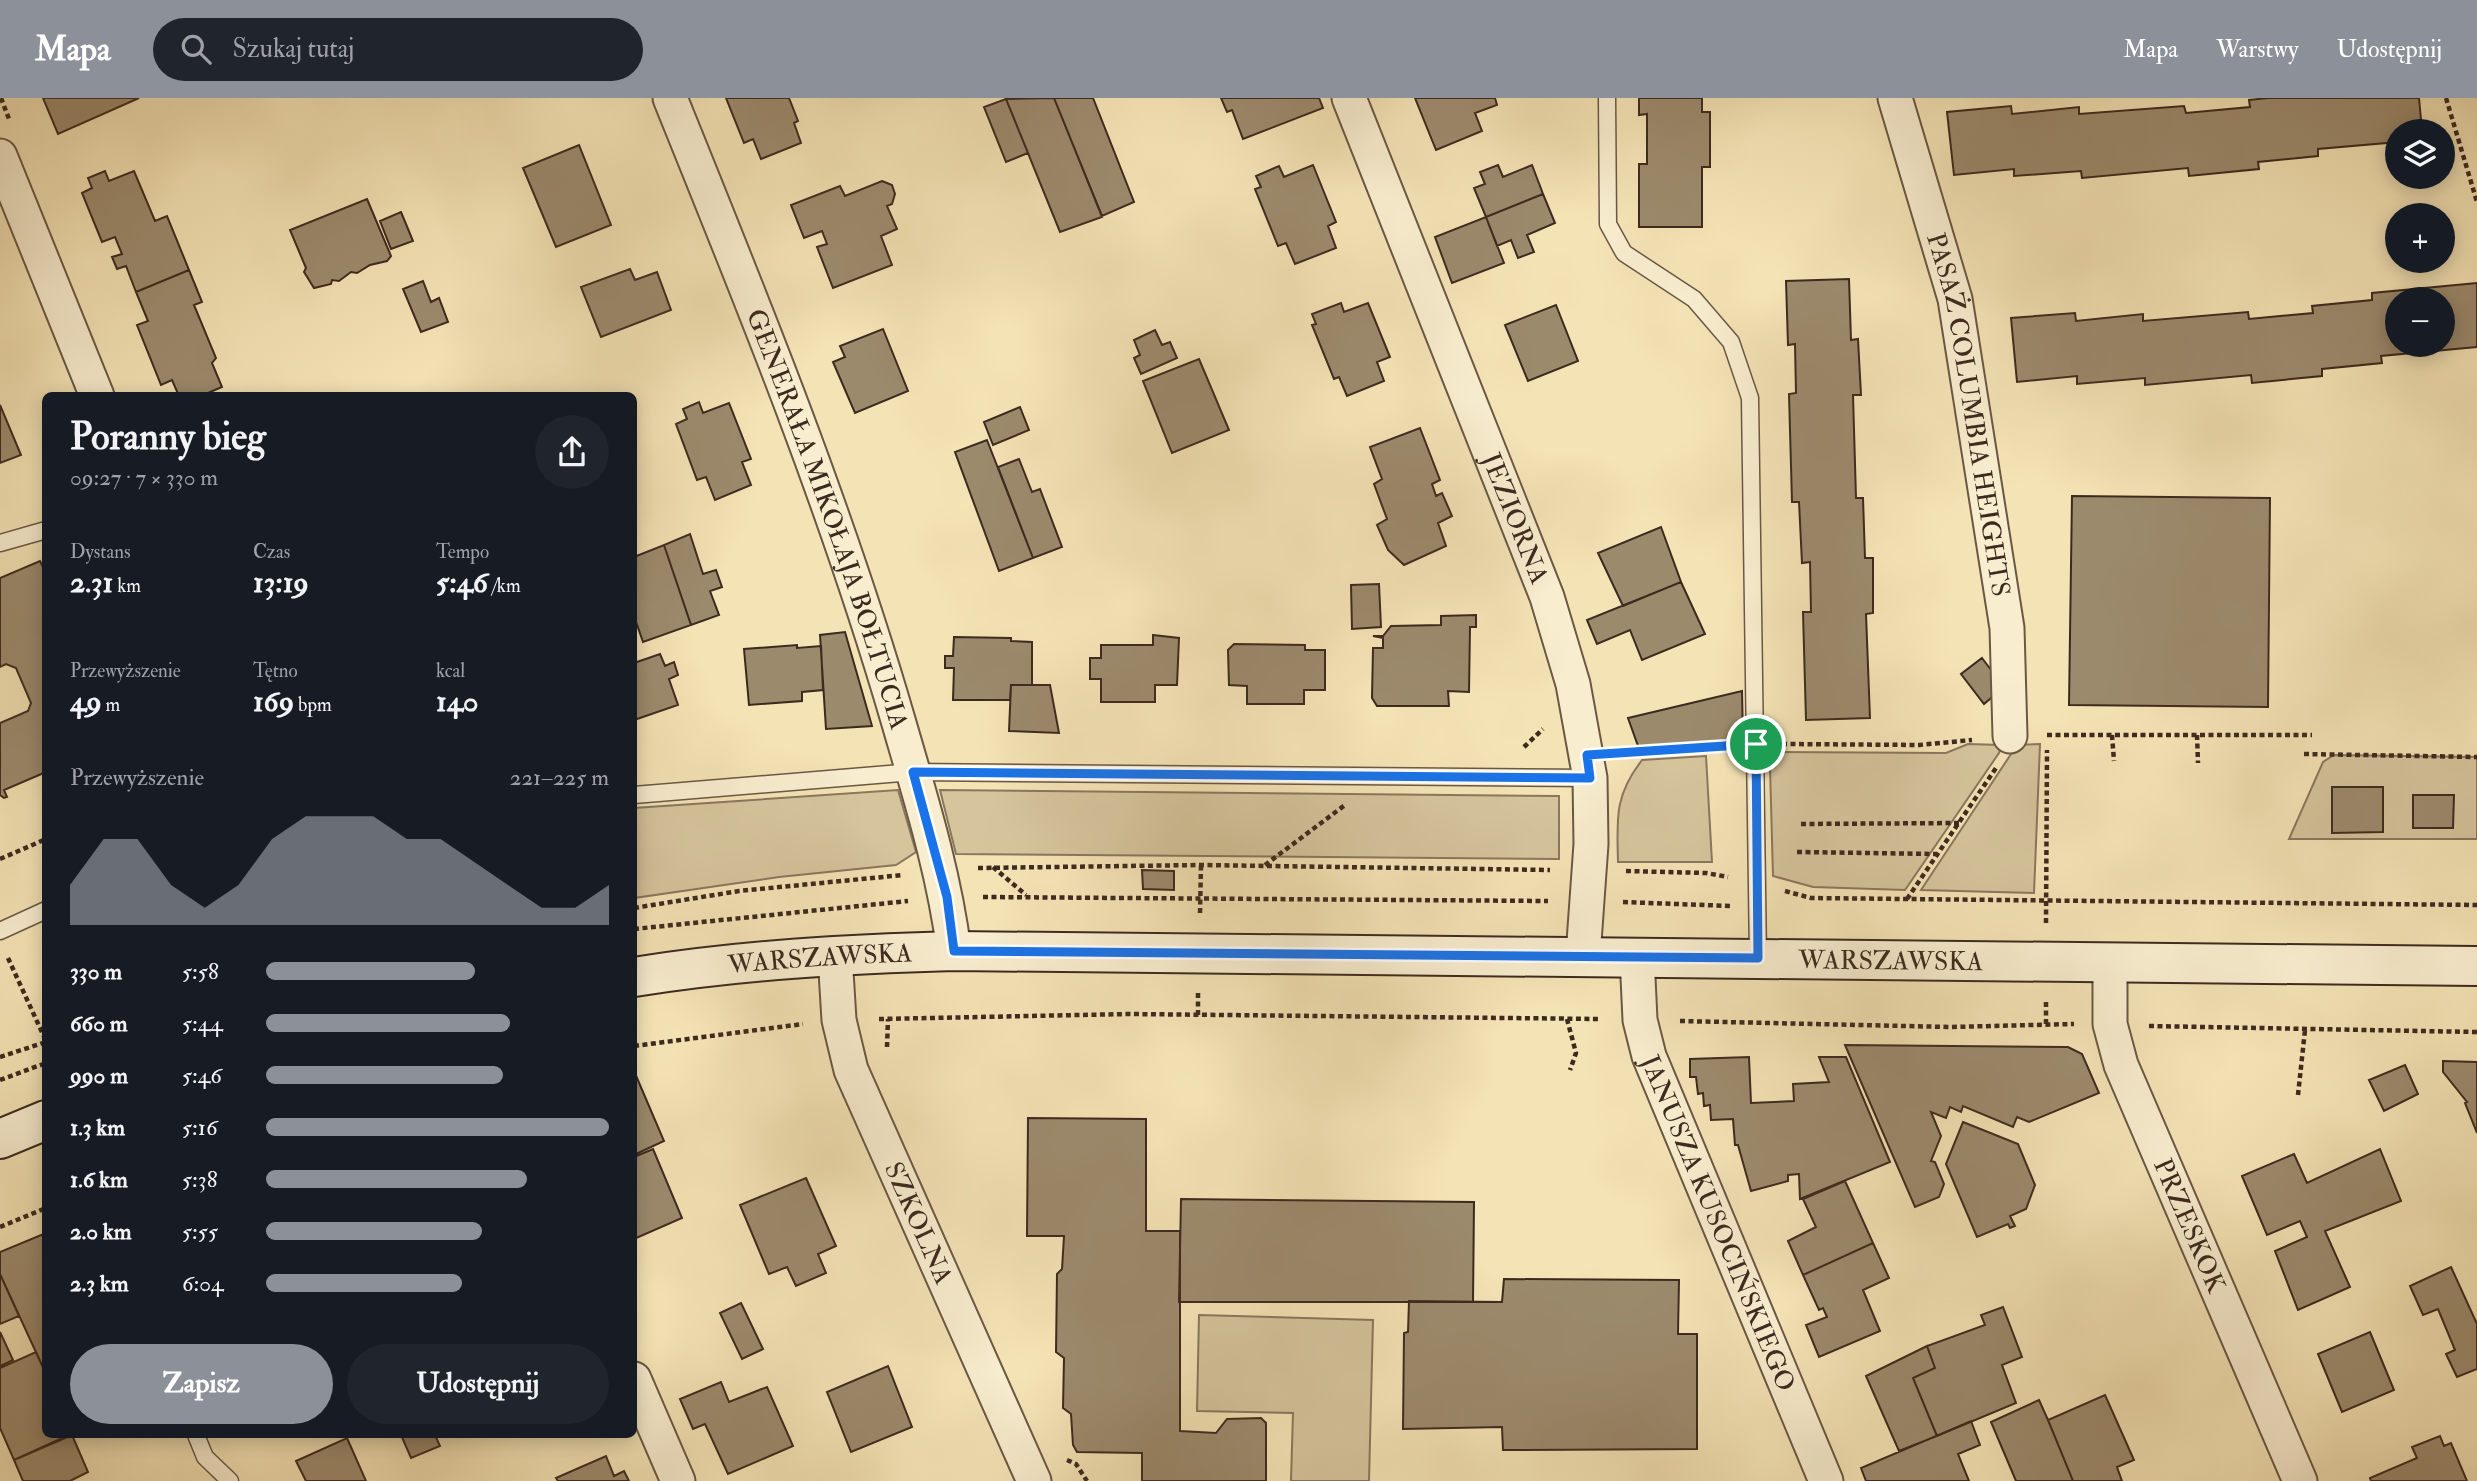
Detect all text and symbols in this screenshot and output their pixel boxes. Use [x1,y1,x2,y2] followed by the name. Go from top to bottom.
[153,18,643,81] search box
[35,29,111,70] text: Mapa
[177,30,215,68] icon: search
[233,33,354,65] text: Szukaj tutaj
[2123,34,2178,65] text: Mapa
[2216,34,2299,65] text: Warstwy
[2337,34,2442,65] text: Udostępnij
[2385,119,2455,357] map controls
[2385,119,2455,189] button: layers
[2385,203,2455,273] button: +
[1919,229,2017,599] street label: PASAŻ COLUMBIA HEIGHTS
[2385,287,2455,357] button: −
[739,305,915,734] street label: GENERAŁA MIKOŁAJA BOŁTUCIA
[70,413,266,461] text: Poranny bieg
[535,415,609,489] button: share
[1474,448,1555,589] street label: JEZIORNA
[70,463,218,492] text: 09:27 · 7 × 330 m
[70,540,131,564] text: Dystans
[253,540,290,564] text: Czas
[436,540,489,564] text: Tempo
[70,564,113,601] text: 2.31
[253,564,309,601] text: 13:19
[436,564,488,601] text: 5:46
[113,574,141,598] text: km
[488,574,521,598] text: /km
[70,659,181,683] text: Przewyższenie
[253,659,298,683] text: Tętno
[436,659,465,683] text: kcal
[70,683,102,720] text: 49
[253,683,294,720] text: 169
[436,683,478,720] text: 140
[102,693,120,717] text: m
[294,693,332,717] text: bpm
[1726,714,1786,774] pin
[1737,725,1775,763] icon: arrive
[70,763,204,792] text: Przewyższenie
[510,763,609,792] text: 221–225 m
[725,937,913,982] street label: WARSZAWSKA
[1797,944,1984,978] street label: WARSZAWSKA
[70,957,122,986] text: 330 m
[182,957,219,986] text: 5:58
[70,1009,128,1038] text: 660 m
[182,1009,223,1038] text: 5:44
[1633,1050,1802,1396] street label: JANUSZA KUSOCIŃSKIEGO
[70,1061,128,1090] text: 990 m
[182,1061,222,1090] text: 5:46
[70,1113,125,1142] text: 1.3 km
[182,1113,218,1142] text: 5:16
[2146,1154,2232,1299] street label: PRZESKOK
[877,1157,960,1290] street label: SZKOLNA
[70,1165,128,1194] text: 1.6 km
[182,1165,217,1194] text: 5:38
[70,1217,132,1246] text: 2.0 km
[182,1217,218,1246] text: 5:55
[70,1269,129,1298] text: 2.3 km
[182,1269,223,1298] text: 6:04
[70,1344,333,1424] button: Zapisz
[347,1344,609,1424] button: Udostępnij

